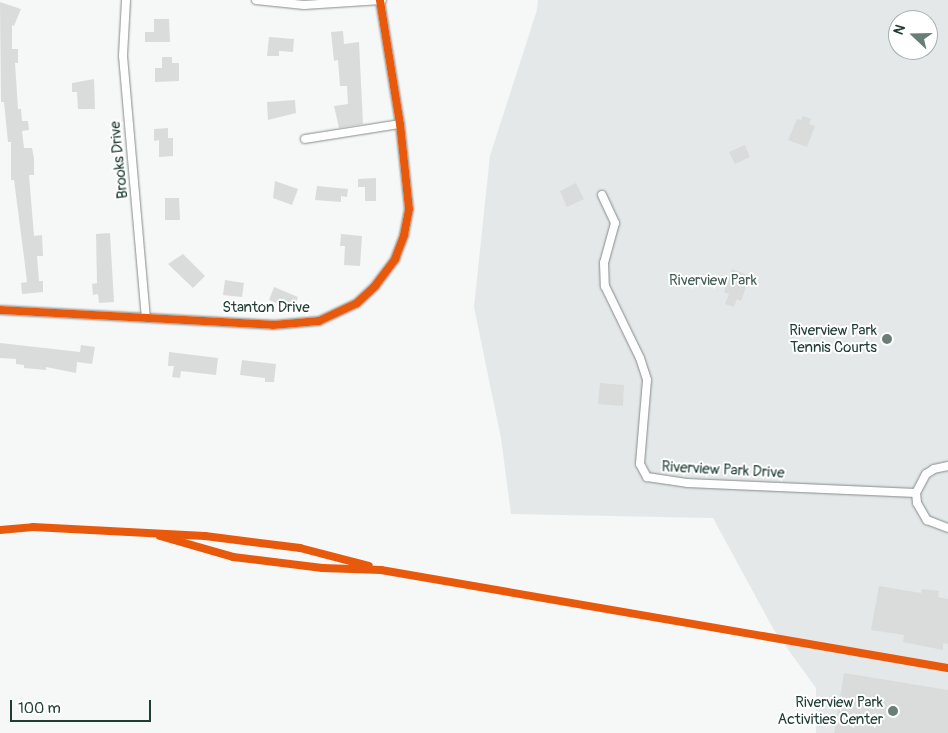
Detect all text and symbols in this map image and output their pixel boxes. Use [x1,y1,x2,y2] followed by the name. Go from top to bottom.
[888,10,938,60] north arrow
[890,22,909,37] text: N
[106,120,132,200] street label: Brooks Drive
[669,272,757,290] park label: Riverview Park
[222,299,310,317] street label: Stanton Drive
[789,321,877,356] place label: Riverview Park Tennis Courts
[881,333,893,345] marker: Riverview Park Tennis Courts
[661,458,785,482] street label: Riverview Park Drive
[12,690,154,722] scale bar
[778,693,883,728] place label: Riverview Park Activities Center
[18,699,61,718] text: 100 m
[887,705,899,717] marker: Riverview Park Activities Center

